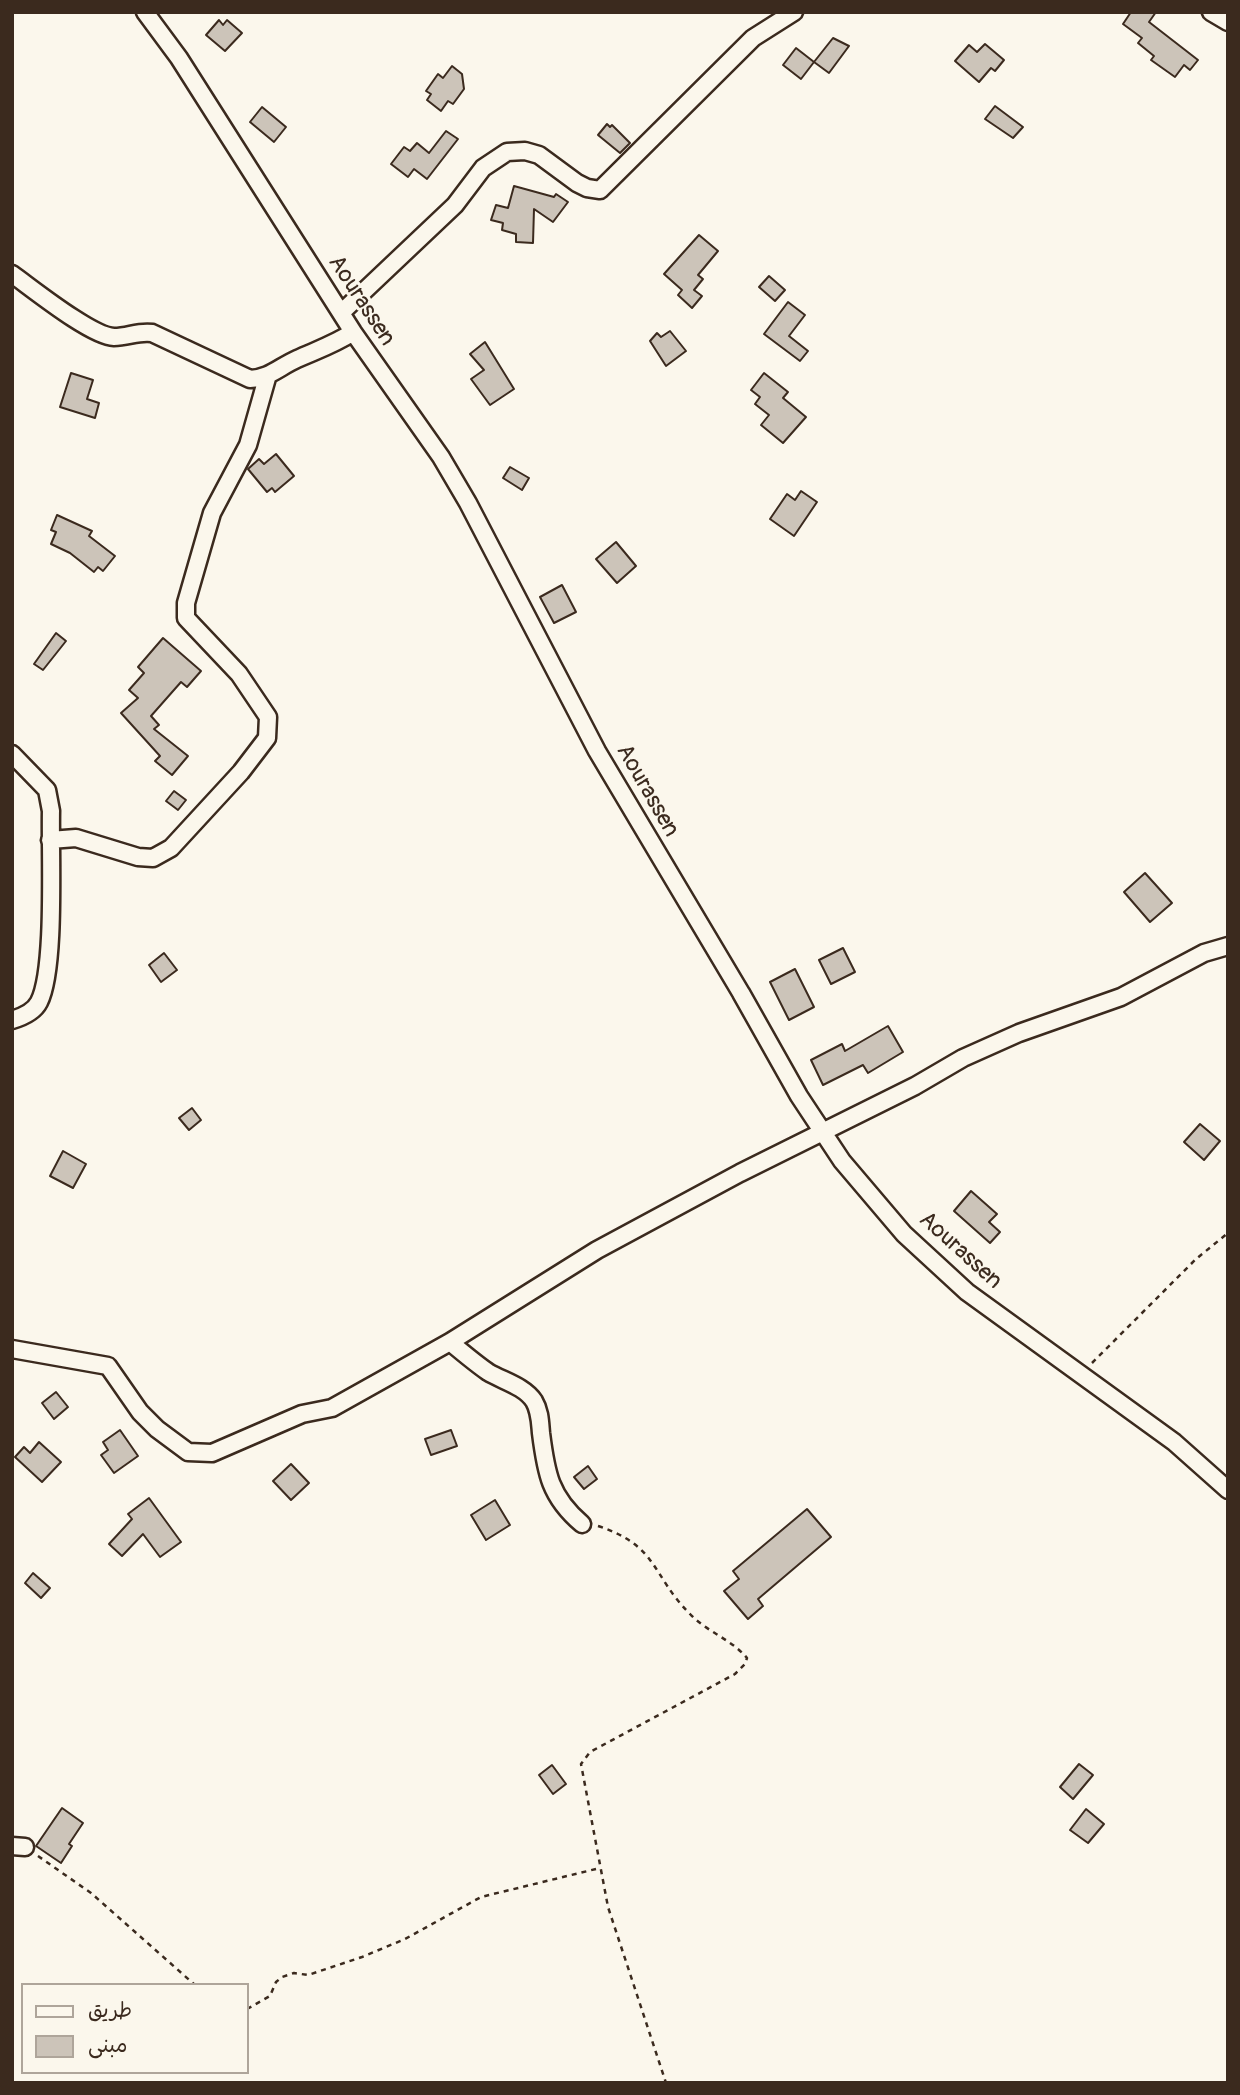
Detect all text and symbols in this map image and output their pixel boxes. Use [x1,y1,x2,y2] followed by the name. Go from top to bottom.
[322,251,400,351] street label: Aourassen
[609,740,685,842] street label: Aourassen
[913,1207,1007,1295] street label: Aourassen
[21,1983,248,2074] legend
[88,1997,132,2024] text: طريق
[88,2032,127,2059] text: مبنى

